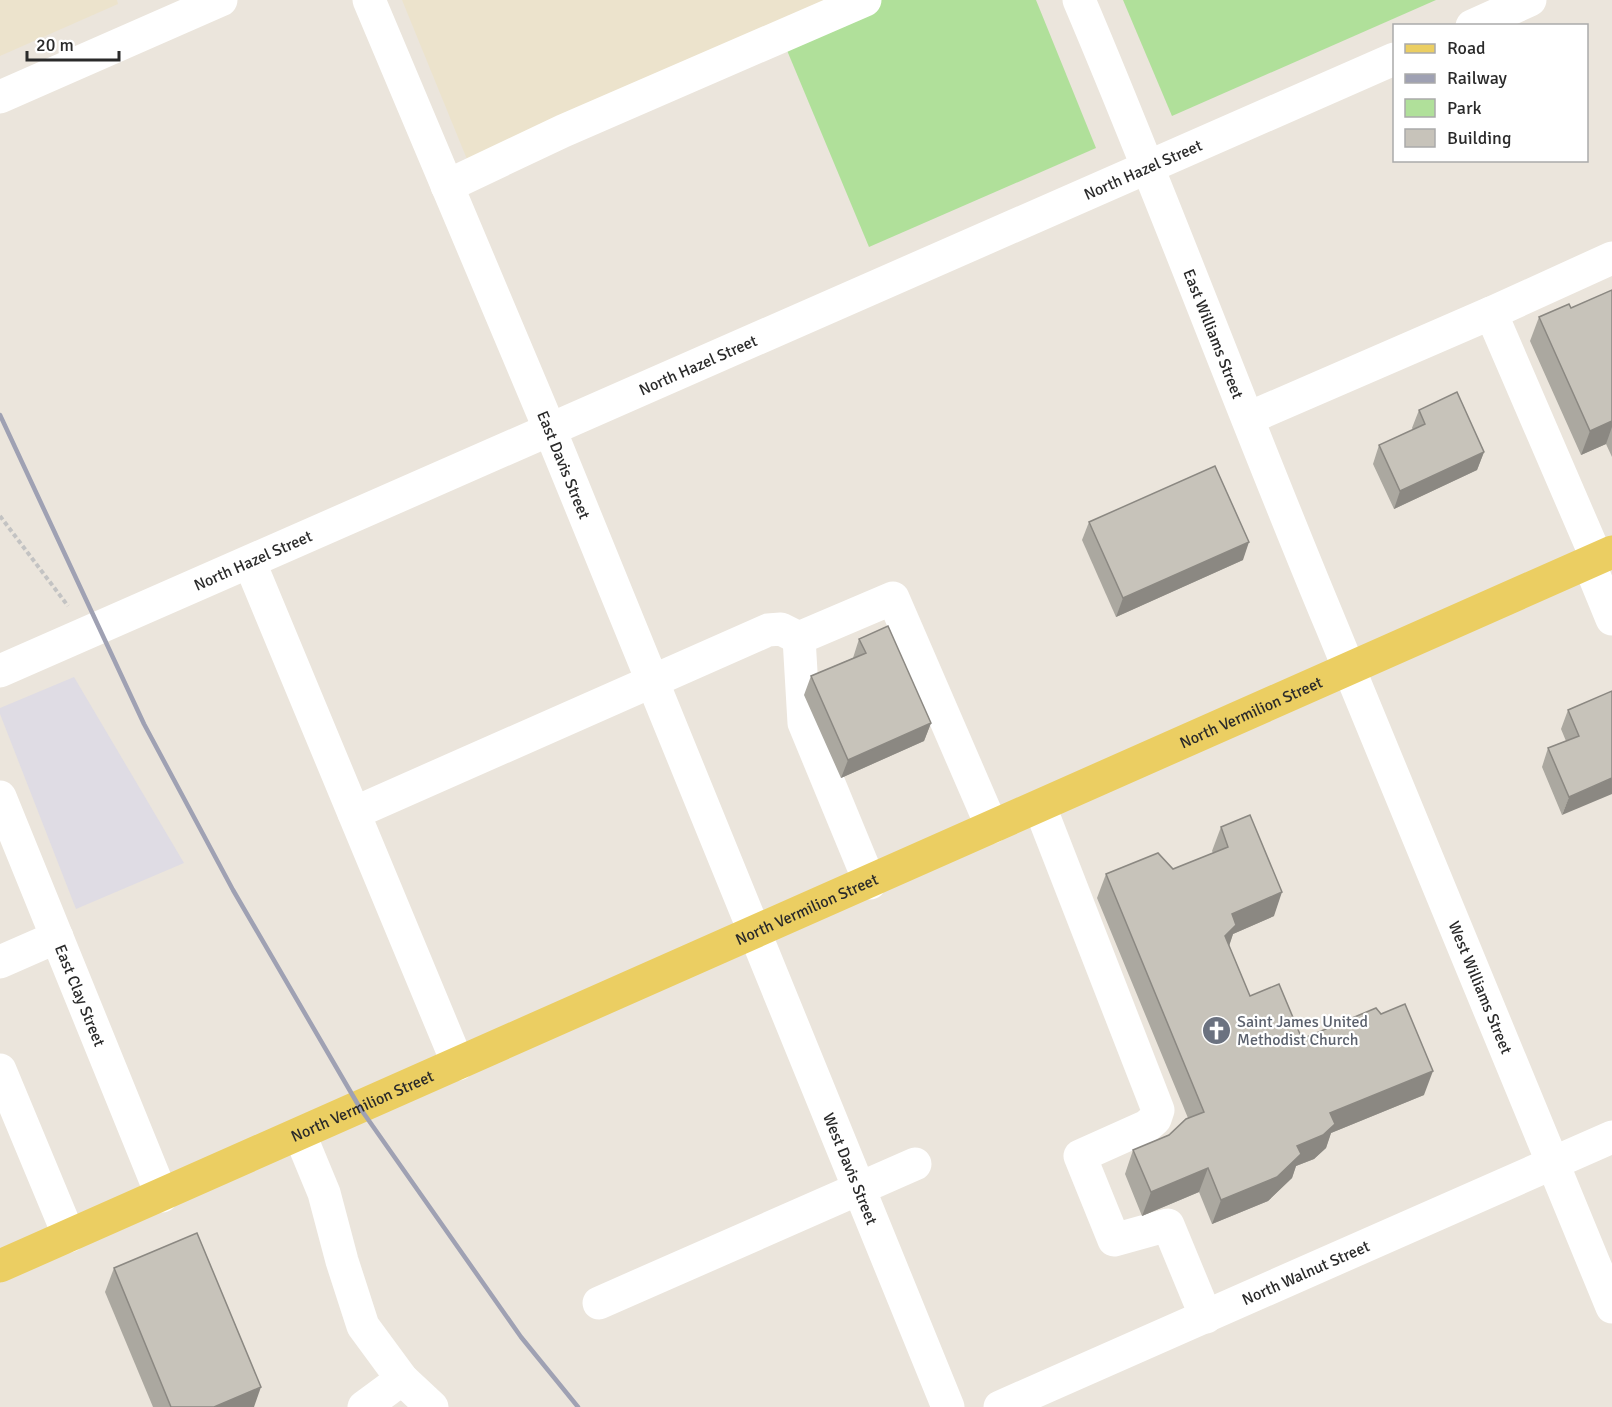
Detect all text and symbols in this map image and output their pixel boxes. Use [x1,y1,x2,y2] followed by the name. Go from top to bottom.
[27,24,118,62] scale bar
[1393,24,1588,162] legend
[36,34,74,56] text: 20 m
[1447,37,1486,59] text: Road
[1447,67,1508,89] text: Railway
[1447,97,1482,119] text: Park
[1447,127,1511,149] text: Building
[1081,135,1206,205] street label: North Hazel Street
[1178,266,1248,402] street label: East Williams Street
[636,331,761,400] street label: North Hazel Street
[532,408,594,522] street label: East Davis Street
[191,526,316,596] street label: North Hazel Street
[1177,672,1326,753] street label: North Vermilion Street
[732,869,882,950] street label: North Vermilion Street
[1444,918,1516,1057] street label: West Williams Street
[50,942,109,1050] street label: East Clay Street
[1237,1012,1368,1050] place label: Saint James United Methodist Church
[1200,1014,1232,1046] church icon: Saint James United Methodist Church
[288,1066,437,1147] street label: North Vermilion Street
[818,1110,882,1228] street label: West Davis Street
[1239,1236,1373,1310] street label: North Walnut Street

